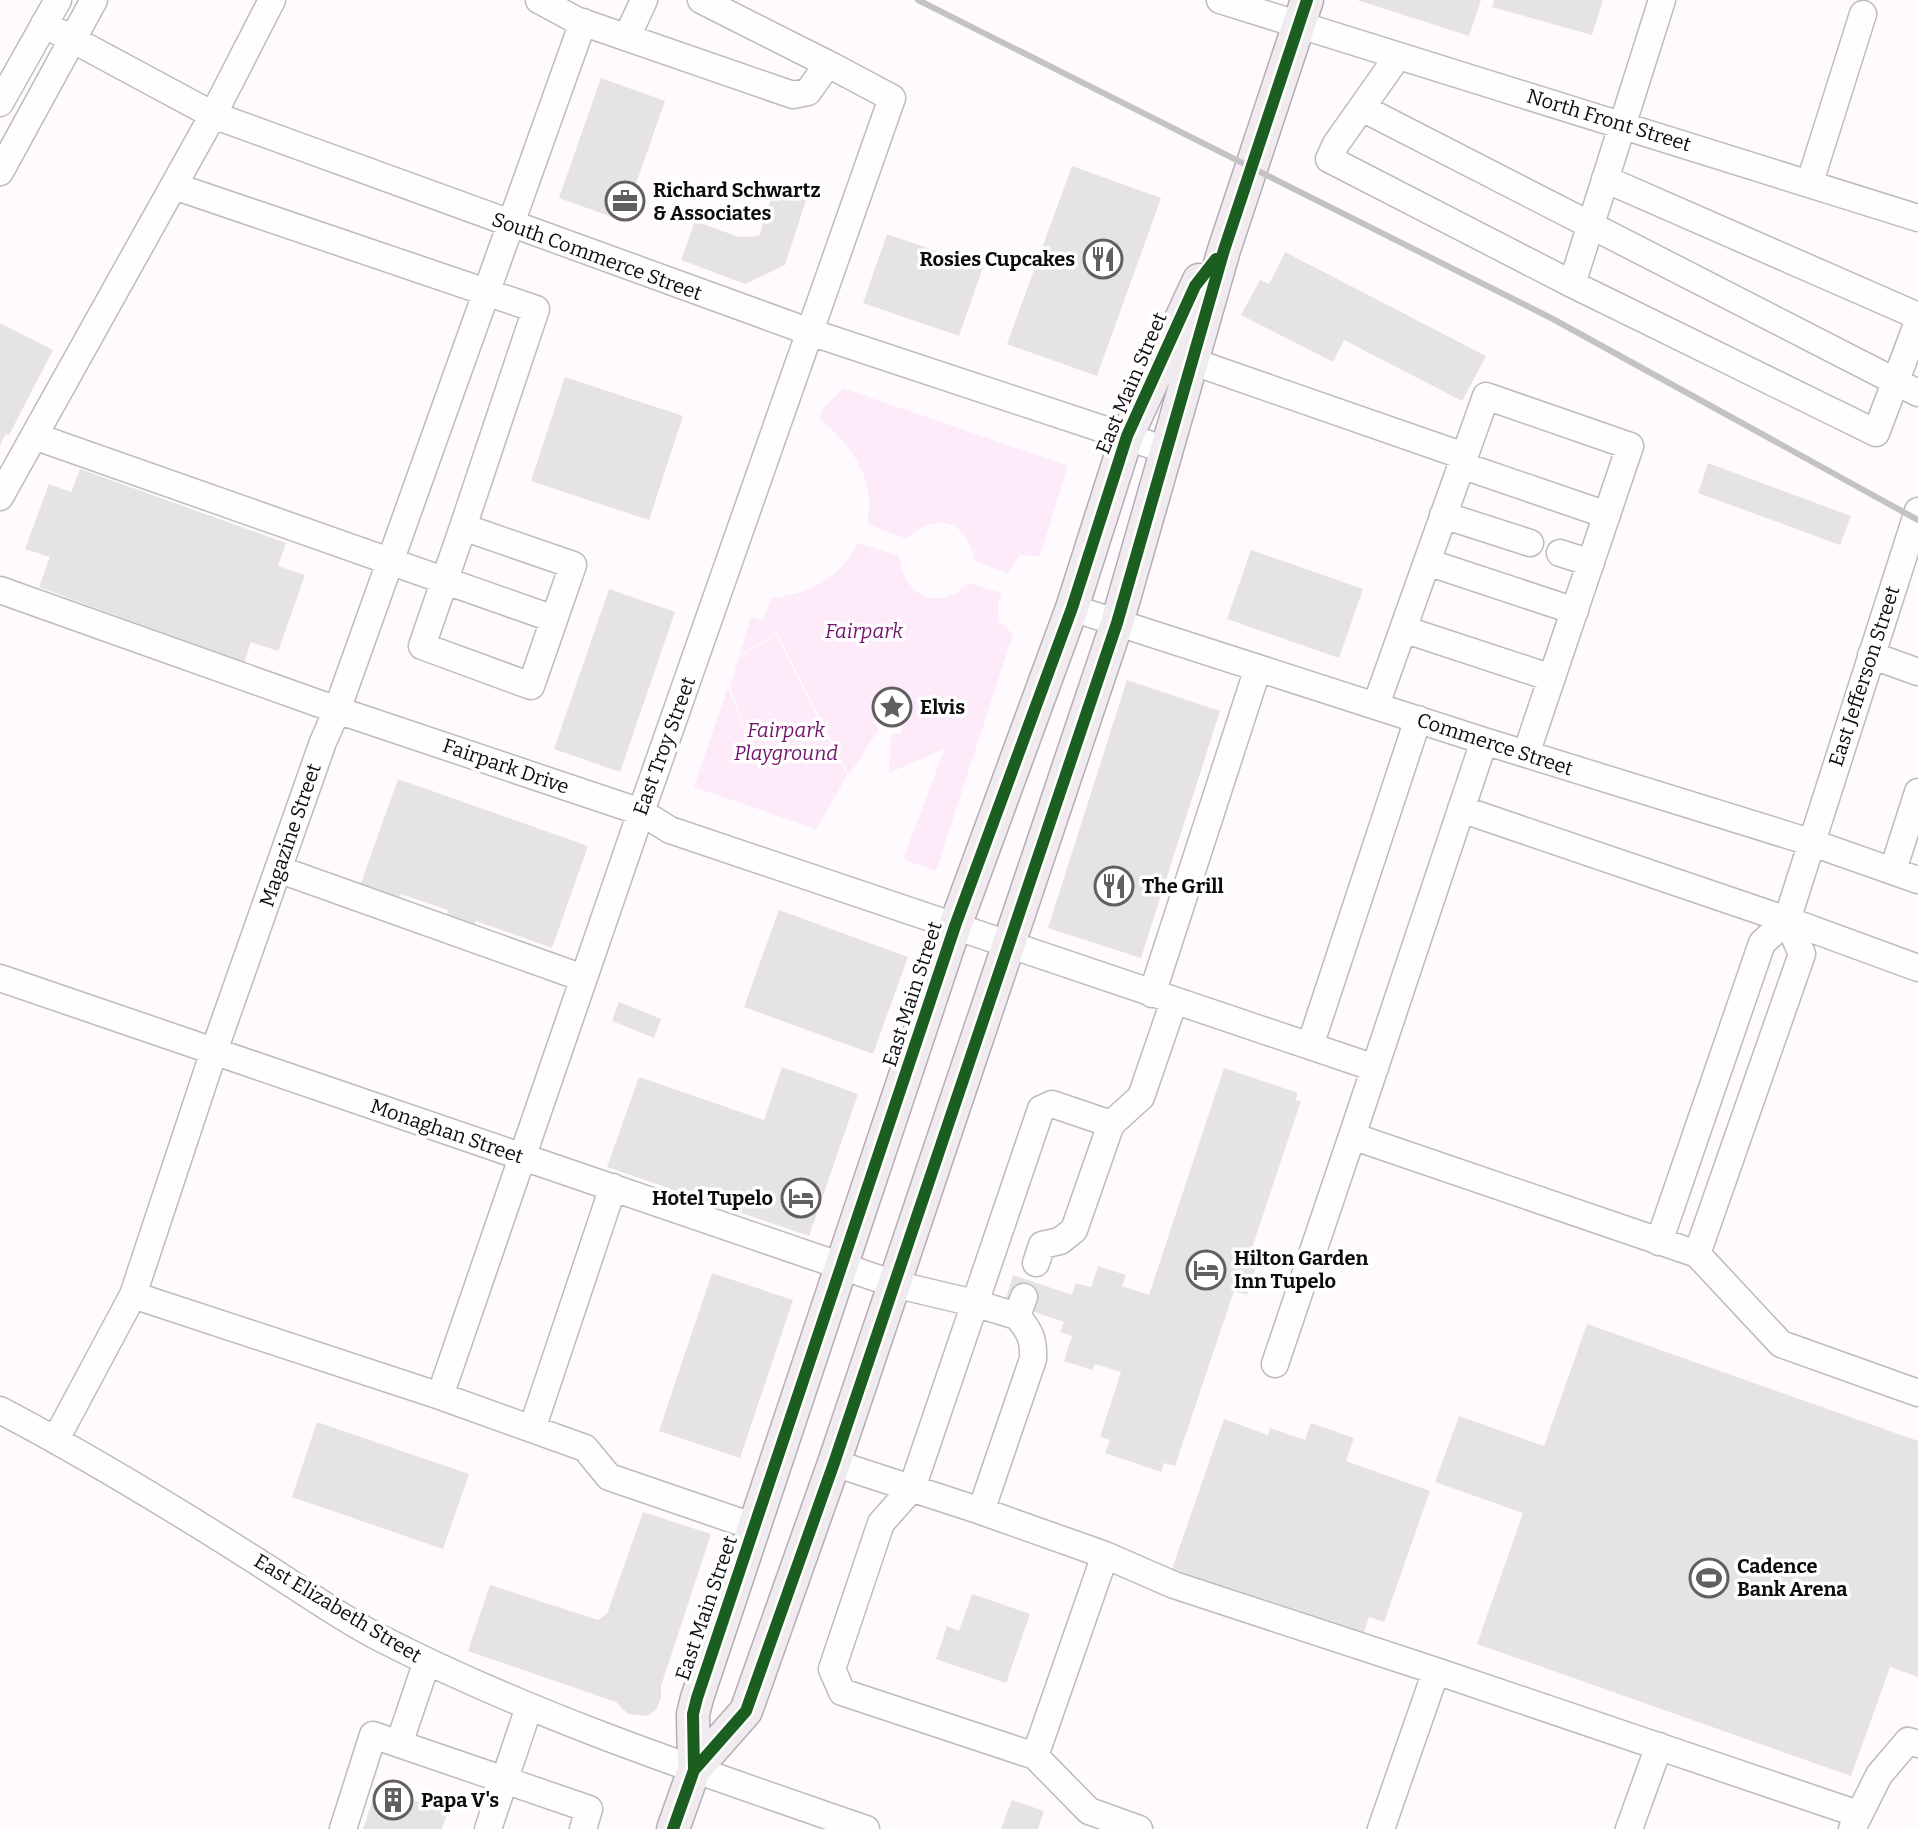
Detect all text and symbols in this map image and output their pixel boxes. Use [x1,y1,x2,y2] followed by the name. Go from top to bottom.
[1524,84,1694,156] street label: North Front Street
[653,178,820,225] place label: Richard Schwartz & Associates
[604,180,646,222] office icon: Richard Schwartz & Associates
[489,207,705,305] street label: South Commerce Street
[1082,238,1124,280] restaurant icon: Rosies Cupcakes
[919,247,1075,271] place label: Rosies Cupcakes
[1090,309,1172,457] street label: East Main Street
[1824,583,1904,769] street label: East Jefferson Street
[825,619,903,643] park label: Fairpark
[628,674,700,818] street label: East Troy Street
[871,686,913,728] place icon: Elvis
[920,695,965,719] place label: Elvis
[1414,707,1576,781] street label: Commerce Street
[734,718,838,765] park label: Fairpark Playground
[440,733,572,799] street label: Fairpark Drive
[254,760,326,910] street label: Magazine Street
[1093,865,1135,907] restaurant icon: The Grill
[1142,874,1224,898] place label: The Grill
[877,918,947,1070] street label: East Main Street
[367,1094,527,1168] street label: Monaghan Street
[780,1177,822,1219] hotel icon: Hotel Tupelo
[652,1186,773,1210] place label: Hotel Tupelo
[1234,1246,1368,1293] place label: Hilton Garden Inn Tupelo
[1185,1249,1227,1291] hotel icon: Hilton Garden Inn Tupelo
[670,1533,742,1683] street label: East Main Street
[250,1549,426,1667] street label: East Elizabeth Street
[1737,1554,1848,1601] place label: Cadence Bank Arena
[1688,1557,1730,1599] sports icon: Cadence Bank Arena
[372,1779,414,1821] building icon: Papa V's
[421,1788,499,1812] place label: Papa V's

